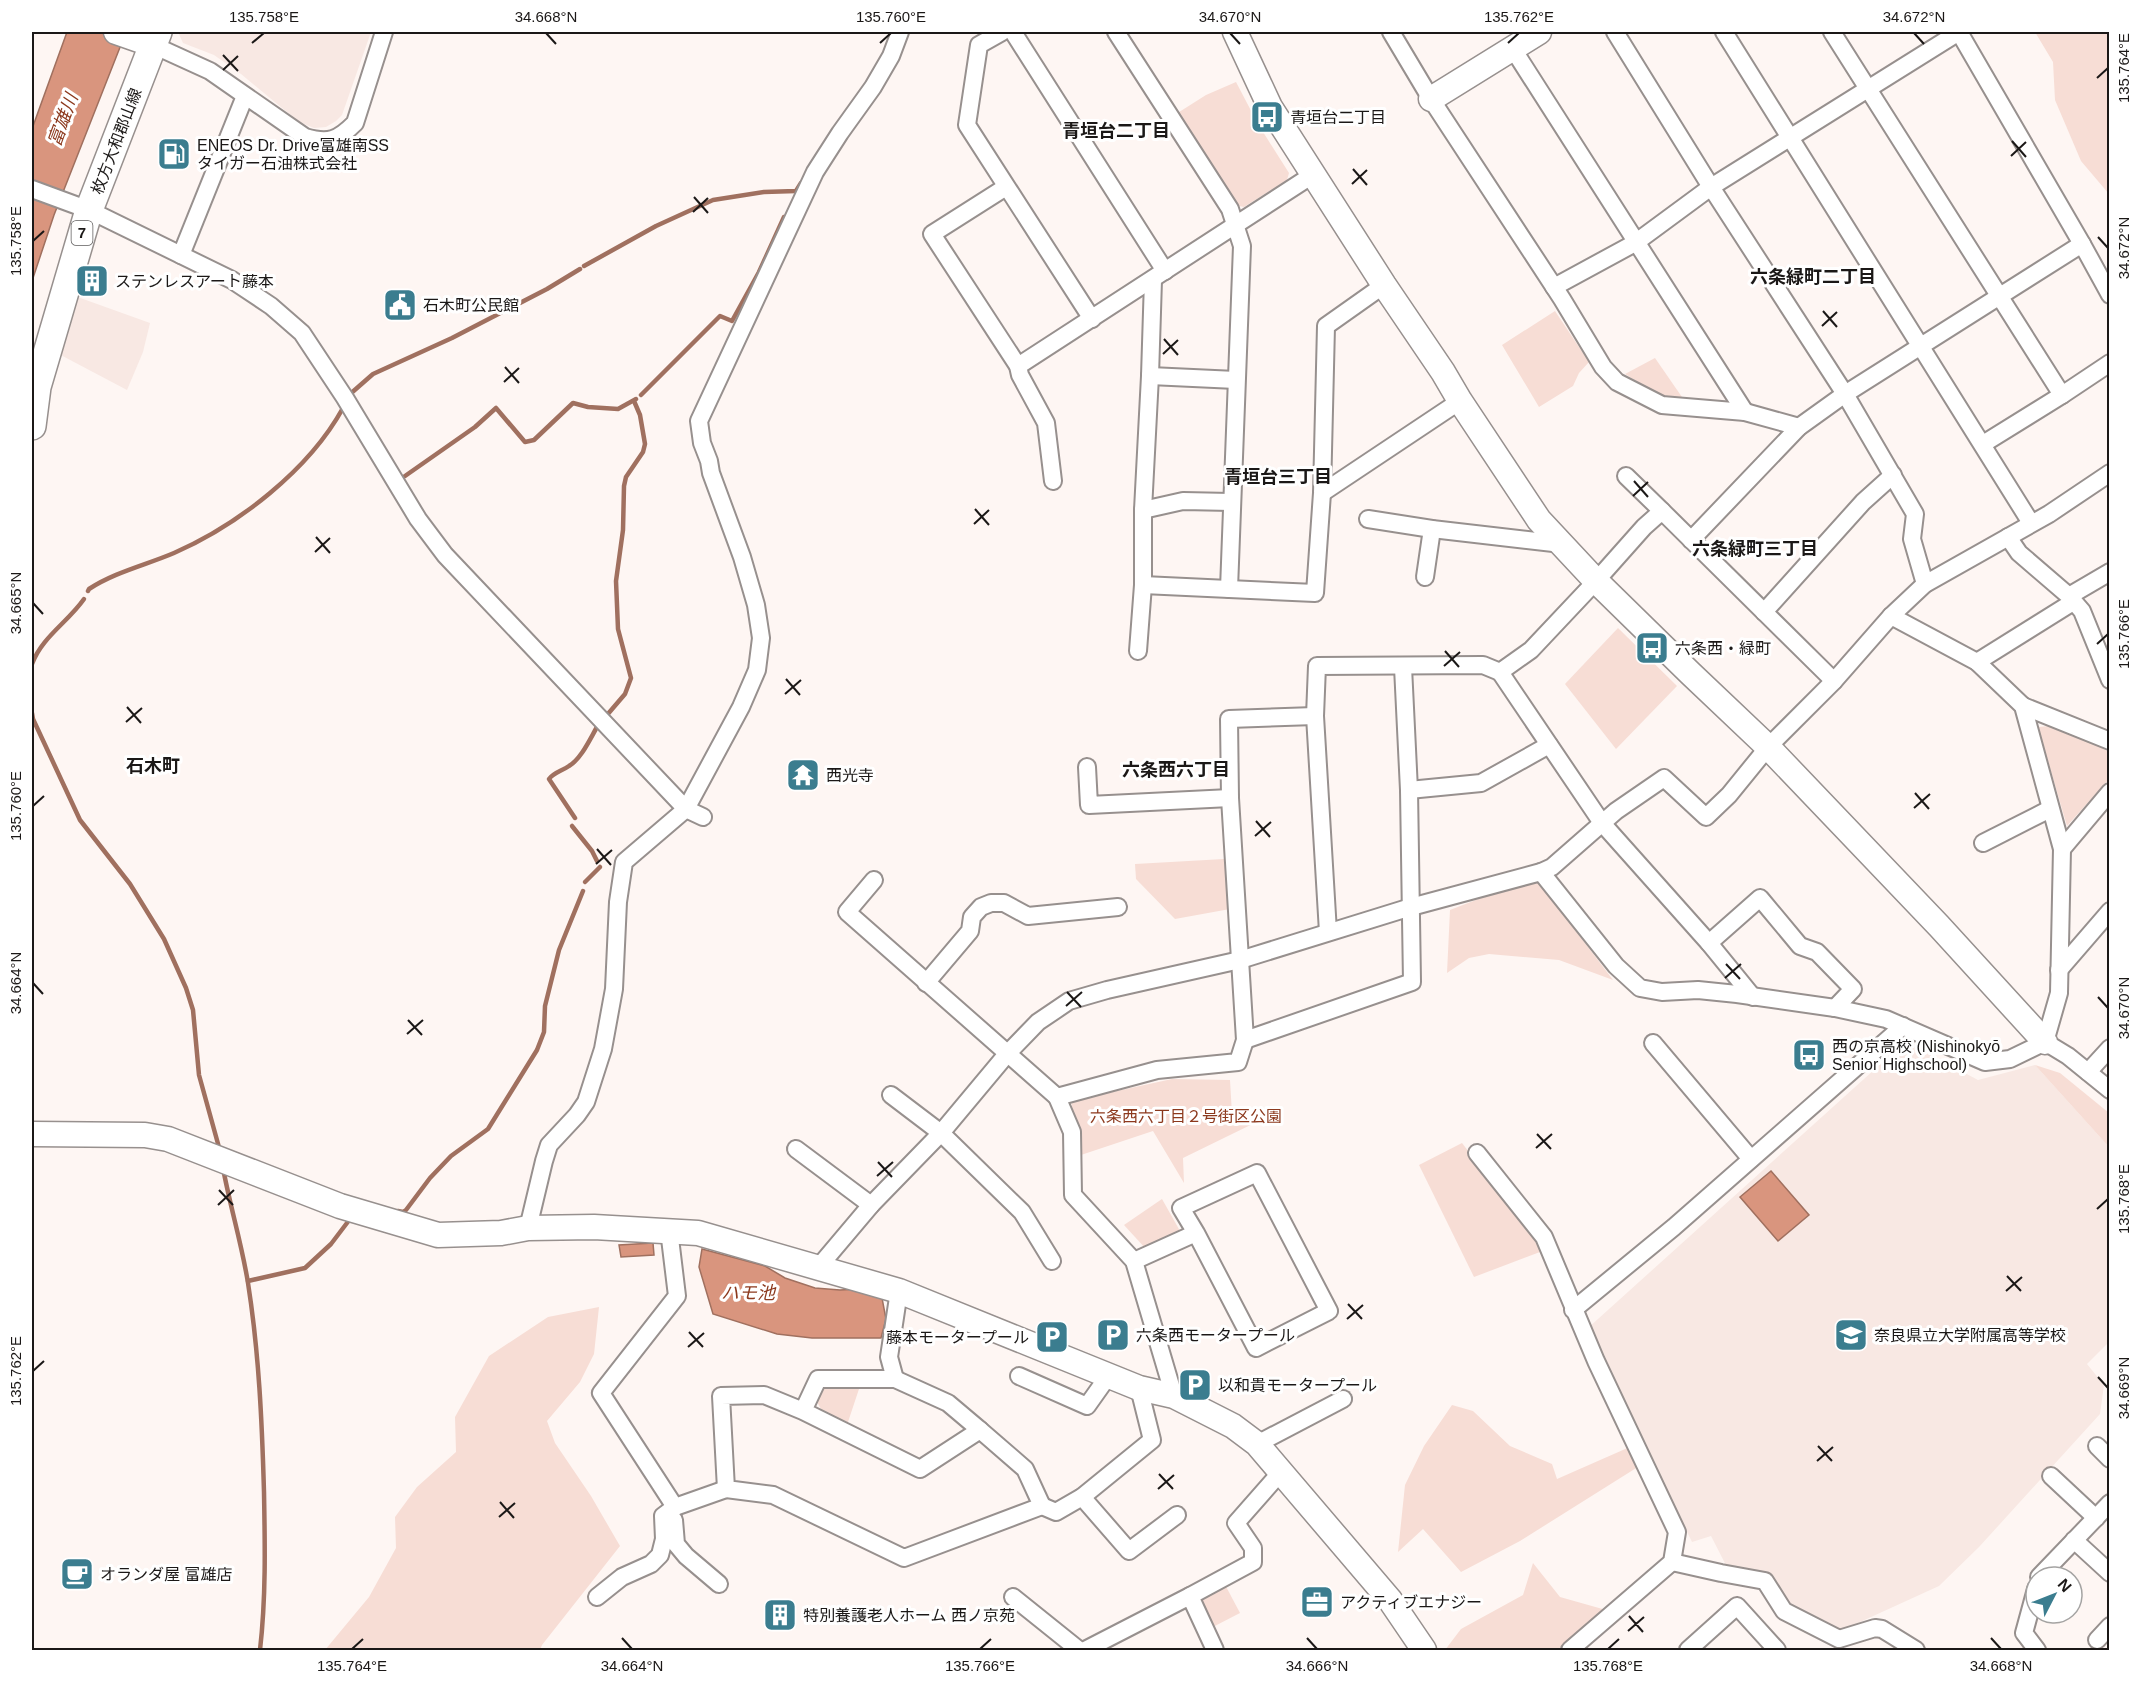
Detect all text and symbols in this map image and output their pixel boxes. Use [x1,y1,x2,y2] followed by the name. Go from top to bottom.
[229,8,299,25] text: 135.758°E
[515,8,577,25] text: 34.668°N
[856,8,926,25] text: 135.760°E
[1199,8,1261,25] text: 34.670°N
[1484,8,1554,25] text: 135.762°E
[1883,8,1945,25] text: 34.672°N
[2115,33,2132,103] text: 135.764°E
[88,86,144,197] street label: 枚方大和郡山線
[44,89,82,149] water label: 富雄川
[1249,99,1285,135] bus stop icon: 青垣台二丁目
[1290,109,1386,126] place label: 青垣台二丁目
[1062,121,1170,141] district label: 青垣台二丁目
[156,136,192,172] fuel station icon: ENEOS Dr. Drive富雄南SS タイガー石油株式会社
[197,137,389,172] place label: ENEOS Dr. Drive富雄南SS タイガー石油株式会社
[7,206,24,276] text: 135.758°E
[2115,217,2132,279] text: 34.672°N
[72,221,92,245] road number: 7
[74,263,110,299] building icon: ステンレスアート藤本
[1750,267,1876,287] district label: 六条緑町二丁目
[115,273,274,290] place label: ステンレスアート藤本
[382,287,418,323] public building icon: 石木町公民館
[423,297,519,314] place label: 石木町公民館
[1224,467,1332,487] district label: 青垣台三丁目
[1692,539,1818,559] district label: 六条緑町三丁目
[7,572,24,634] text: 34.665°N
[2115,599,2132,669] text: 135.766°E
[1634,630,1670,666] bus stop icon: 六条西・緑町
[1675,640,1771,657] place label: 六条西・緑町
[126,756,180,776] district label: 石木町
[785,757,821,793] temple icon: 西光寺
[1122,760,1230,780] district label: 六条西六丁目
[826,767,874,784] place label: 西光寺
[7,771,24,841] text: 135.760°E
[7,952,24,1014] text: 34.664°N
[2115,977,2132,1039] text: 34.670°N
[1791,1037,1827,1073] bus stop icon: 西の京高校 (Nishinokyō Senior Highschool)
[1832,1038,2000,1073] place label: 西の京高校 (Nishinokyō Senior Highschool)
[1090,1108,1282,1125] park label: 六条西六丁目２号街区公園
[2115,1164,2132,1234] text: 135.768°E
[721,1283,777,1303] water label: ハモ池
[1095,1317,1131,1353] parking icon: 六条西モータープール
[1833,1317,1869,1353] school or university icon: 奈良県立大学附属高等学校
[1034,1319,1070,1355] parking icon: 藤本モータープール
[1136,1327,1295,1344] place label: 六条西モータープール
[1874,1327,2066,1344] place label: 奈良県立大学附属高等学校
[886,1329,1029,1346] place label: 藤本モータープール
[7,1336,24,1406] text: 135.762°E
[2115,1357,2132,1419] text: 34.669°N
[1177,1367,1213,1403] parking icon: 以和貴モータープール
[1218,1377,1377,1394] place label: 以和貴モータープール
[59,1556,95,1592] cafe icon: オランダ屋 富雄店
[2024,1565,2084,1625] north arrow
[100,1566,232,1583] place label: オランダ屋 富雄店
[2055,1575,2075,1595] text: N
[1299,1584,1335,1620] office icon: アクティブエナジー
[1340,1594,1482,1611] place label: アクティブエナジー
[762,1597,798,1633] building icon: 特別養護老人ホーム 西ノ京苑
[803,1607,1015,1624] place label: 特別養護老人ホーム 西ノ京苑
[317,1657,387,1674] text: 135.764°E
[601,1657,663,1674] text: 34.664°N
[945,1657,1015,1674] text: 135.766°E
[1286,1657,1348,1674] text: 34.666°N
[1573,1657,1643,1674] text: 135.768°E
[1970,1657,2032,1674] text: 34.668°N

